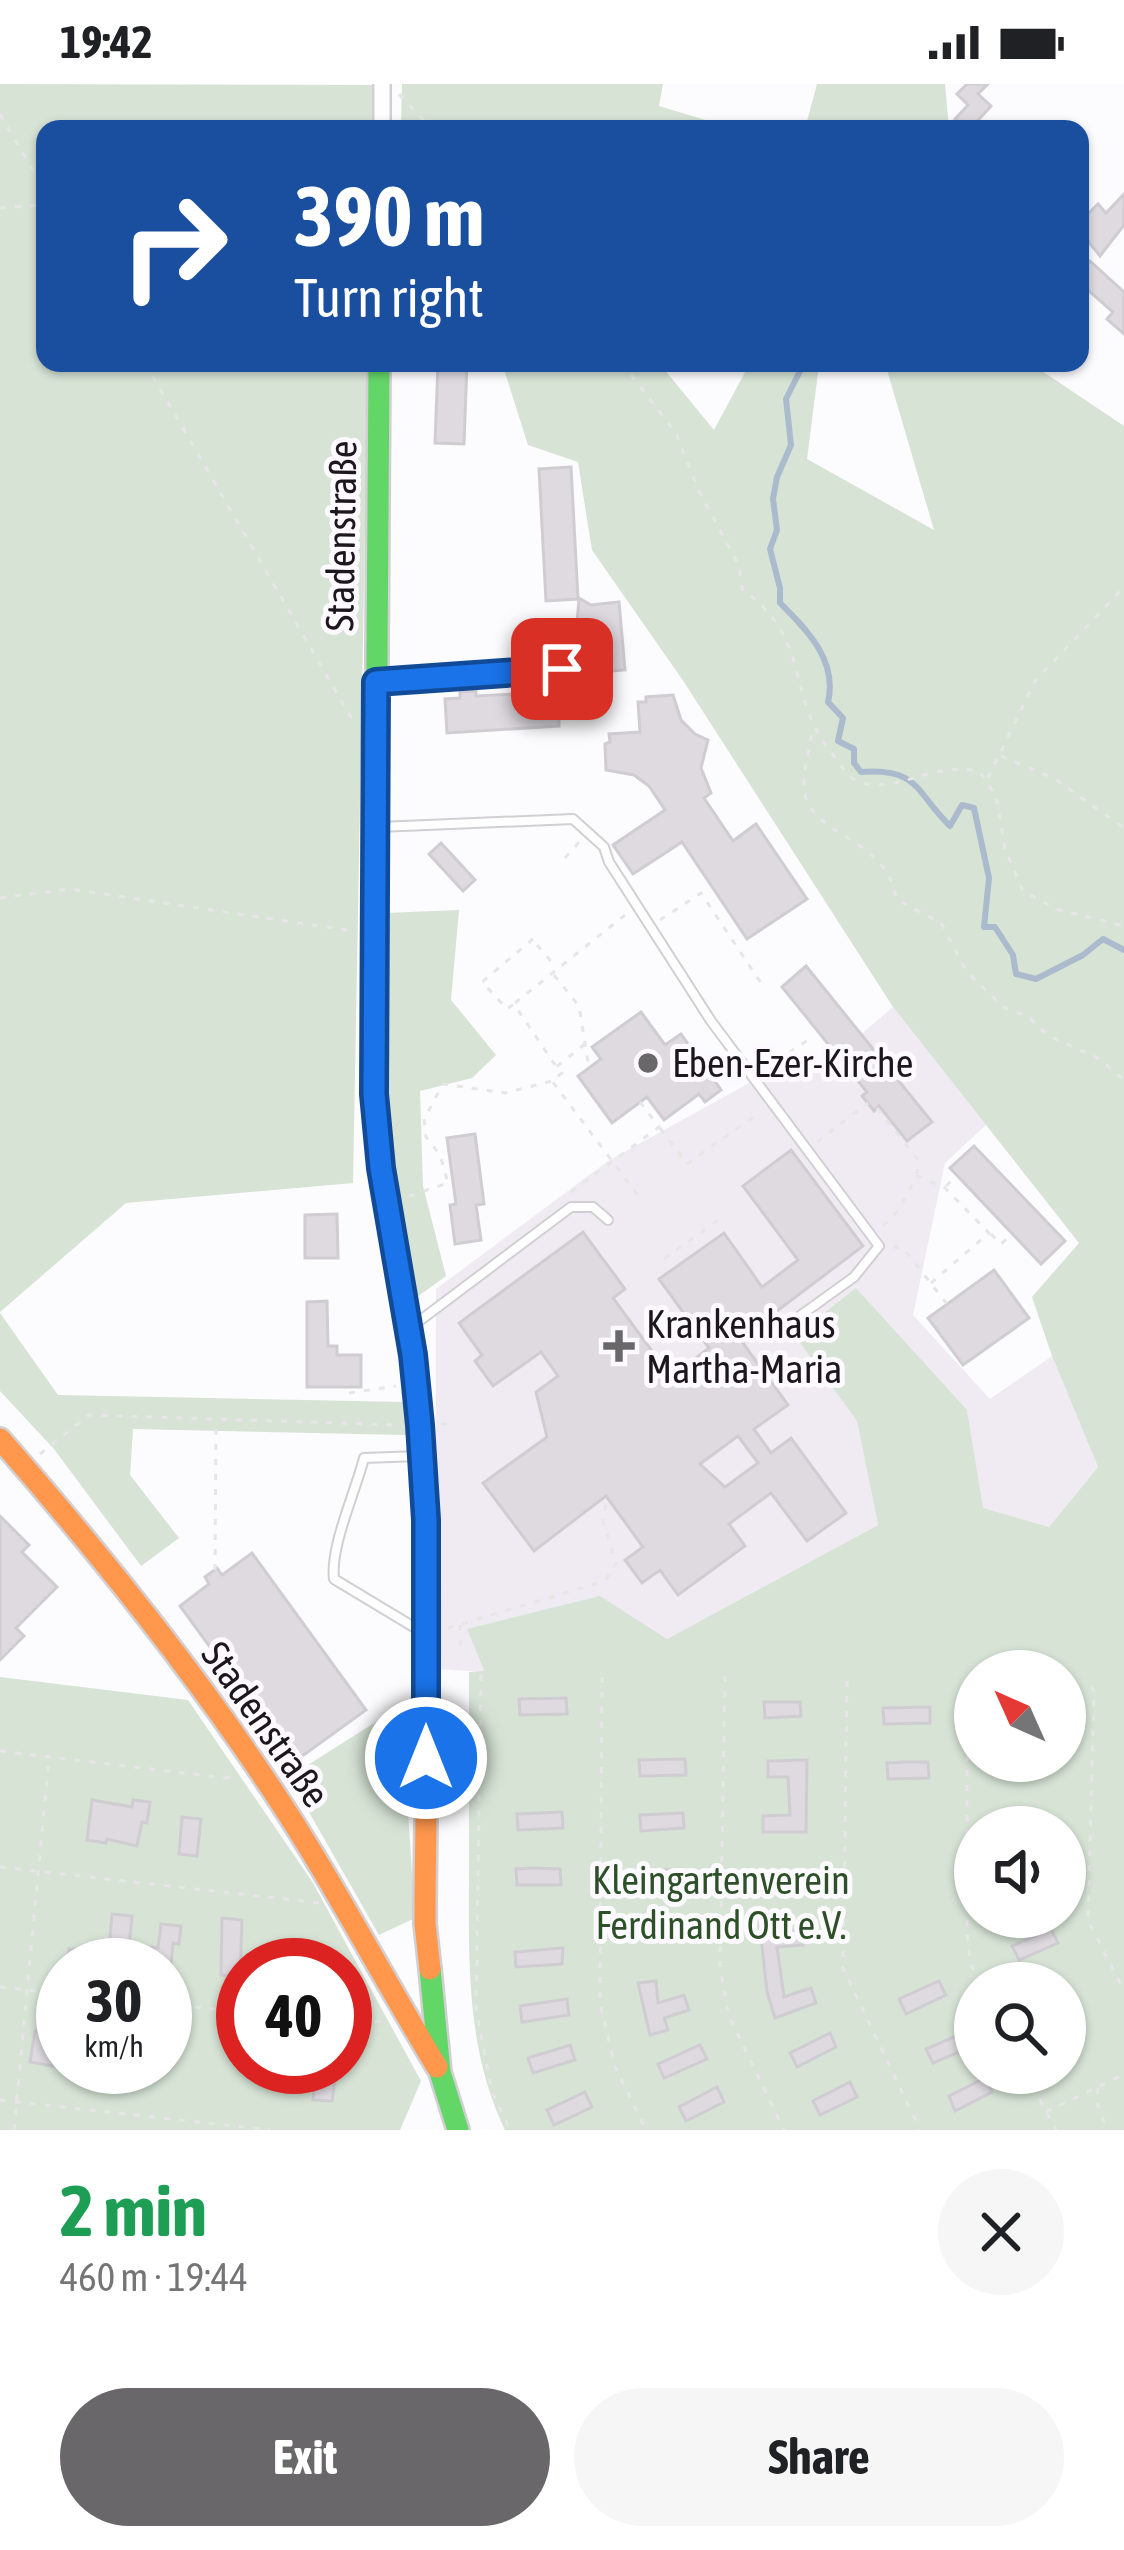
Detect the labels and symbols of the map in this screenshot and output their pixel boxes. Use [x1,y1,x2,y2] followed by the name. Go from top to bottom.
[317,440,365,632] street label: Stadenstraße
[511,618,613,720] pin
[672,1041,913,1085] place label: Eben-Ezer-Kirche
[635,1050,661,1076] marker: Eben-Ezer-Kirche
[646,1302,842,1391] place label: Krankenhaus Martha-Maria
[603,1330,635,1362] marker: Krankenhaus Martha-Maria
[193,1633,339,1815] street label: Stadenstraße
[954,1650,1086,1782] north arrow
[363,1695,489,1821] position arrow
[592,1858,850,1947] park label: Kleingartenverein Ferdinand Ott e.V.
[216,1938,372,2094] speed limit sign: 40

